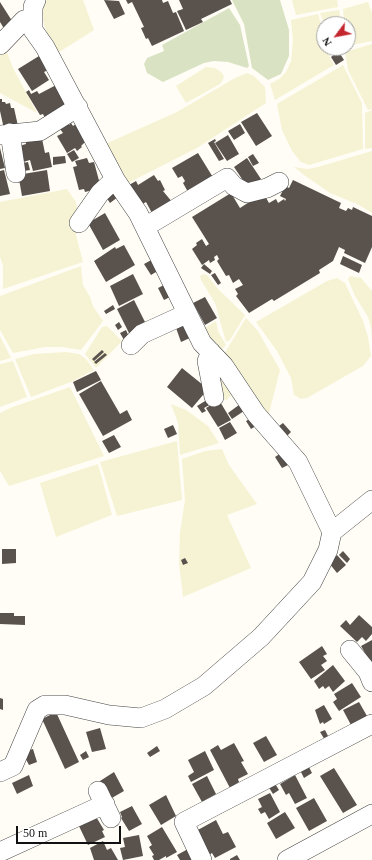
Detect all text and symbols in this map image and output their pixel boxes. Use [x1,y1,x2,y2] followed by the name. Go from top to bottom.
[316,16,356,56] north arrow
[319,35,334,48] text: N
[18,818,123,844] scale bar
[23,826,47,840] text: 50 m

